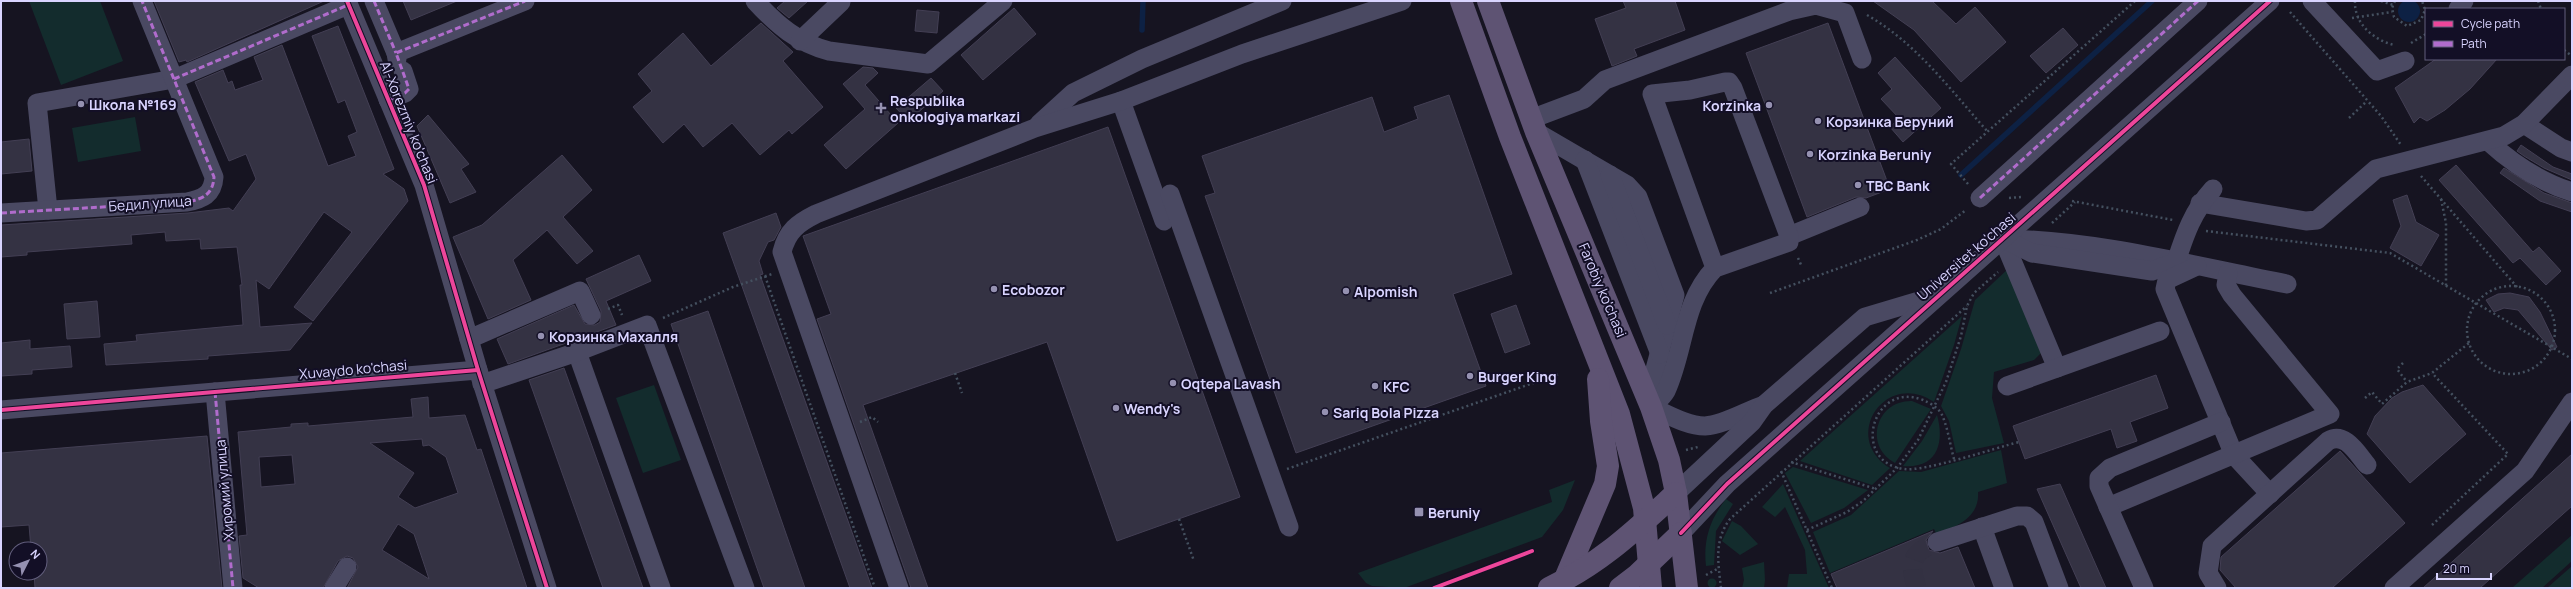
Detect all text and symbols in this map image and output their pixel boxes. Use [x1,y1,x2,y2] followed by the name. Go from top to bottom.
[2425,8,2565,60] legend
[2461,15,2520,32] text: Cycle path
[2461,35,2487,52] text: Path
[376,58,442,186] street label: Al-Xorezmiy ko'chasi
[890,91,1020,126] place label: Respublika onkologiya markazi
[89,95,177,114] place label: Школа №169
[1703,96,1761,115] place label: Korzinka
[76,99,86,109] marker: Школа №169
[1764,100,1774,110] marker: Korzinka
[875,102,887,114] marker: Respublika onkologiya markazi
[1826,112,1954,131] place label: Корзинка Беруний
[1813,116,1823,126] marker: Корзинка Беруний
[1818,145,1932,164] place label: Korzinka Beruniy
[1805,149,1815,159] marker: Korzinka Beruniy
[1866,176,1930,195] place label: TBC Bank
[1853,180,1863,190] marker: TBC Bank
[108,191,192,215] street label: Бедил улица
[1913,208,2019,304] street label: Universitet ko'chasi
[1575,240,1631,340] street label: Farobiy ko'chasi
[1002,280,1065,299] place label: Ecobozor
[1354,282,1417,301] place label: Alpomish
[989,284,999,294] marker: Ecobozor
[1341,286,1351,296] marker: Alpomish
[549,327,678,346] place label: Корзинка Махалля
[536,331,546,341] marker: Корзинка Махалля
[298,355,408,383] street label: Xuvaydo ko'chasi
[1478,367,1557,386] place label: Burger King
[1465,371,1475,381] marker: Burger King
[1181,374,1281,393] place label: Oqtepa Lavash
[1383,377,1410,396] place label: KFC
[1168,378,1178,388] marker: Oqtepa Lavash
[1370,381,1380,391] marker: KFC
[1124,399,1181,418] place label: Wendy's
[1111,403,1121,413] marker: Wendy's
[1333,403,1439,422] place label: Sariq Bola Pizza
[1320,407,1330,417] marker: Sariq Bola Pizza
[210,439,238,541] street label: Хиромий улица
[1428,503,1480,522] place label: Beruniy
[1413,506,1425,518] marker: Beruniy
[8,541,48,581] north arrow
[28,546,44,562] text: N
[2437,555,2491,581] scale bar
[2443,560,2470,577] text: 20 m

